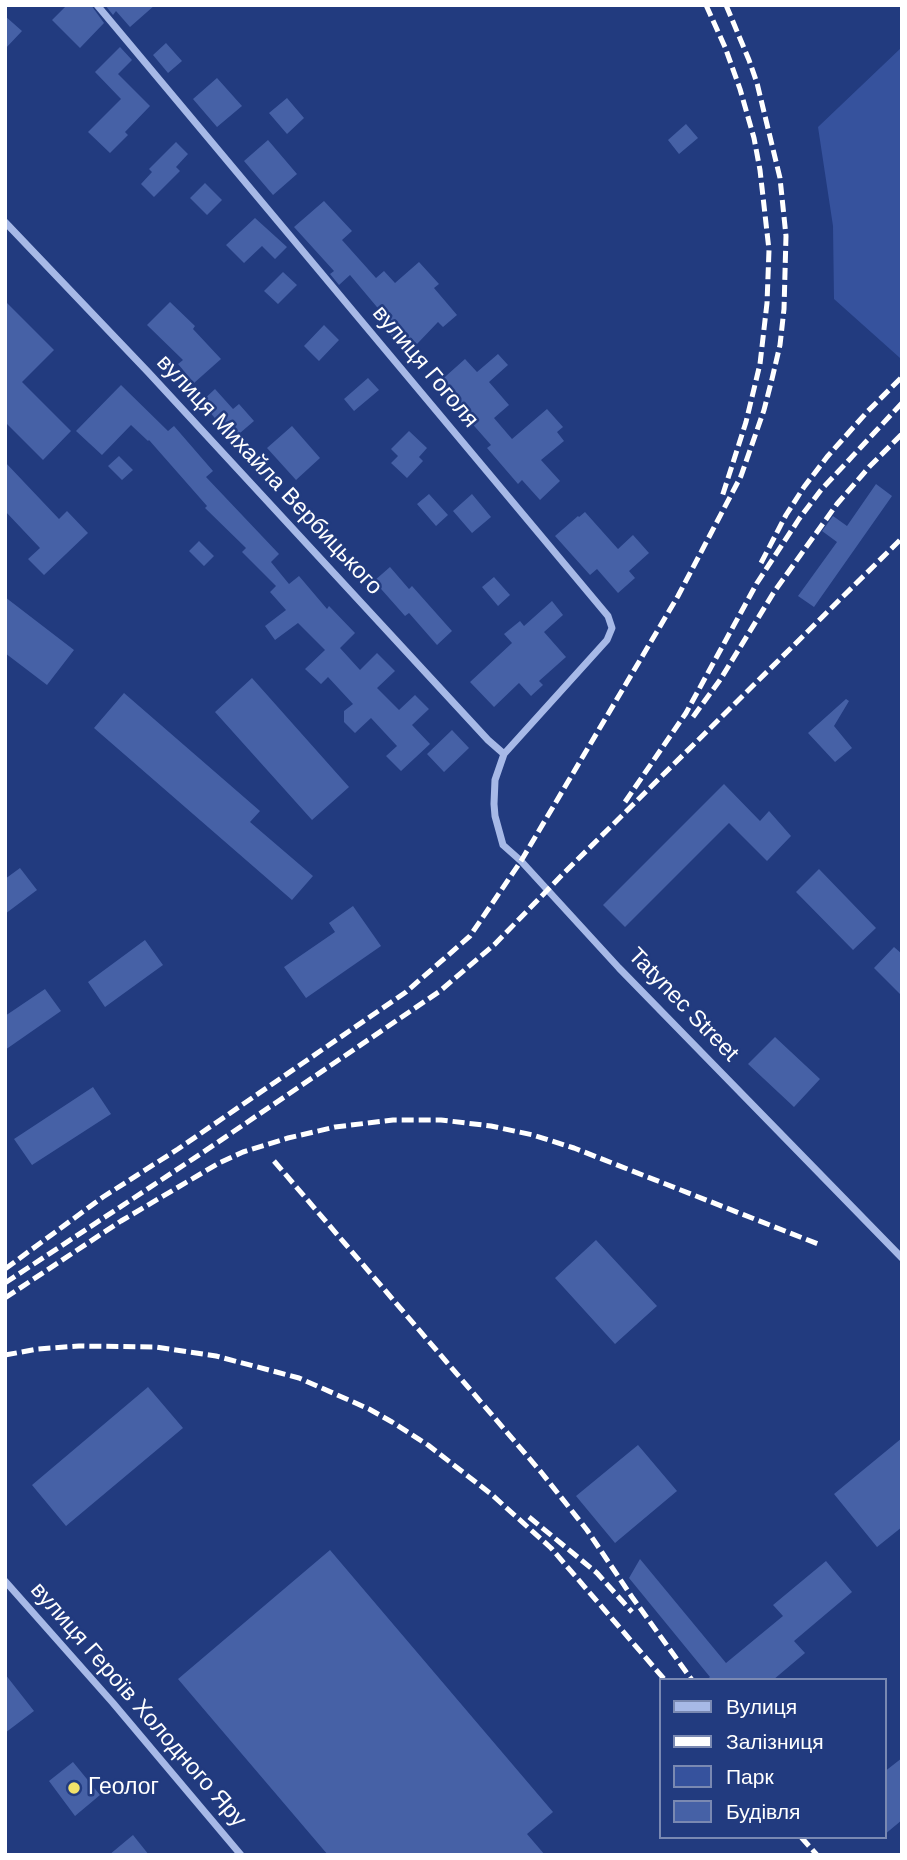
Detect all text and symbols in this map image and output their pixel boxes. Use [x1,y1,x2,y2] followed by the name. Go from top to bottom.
[366,300,484,434] street label: вулиця Гоголя
[150,349,388,601] street label: вулиця Михайла Вербицького
[622,943,744,1067] street label: Tatynec Street
[24,1577,252,1833] street label: вулиця Героїв Холодного Яру
[659,1678,886,1839] legend
[726,1695,797,1718] text: Вулиця
[726,1730,824,1753] text: Залізниця
[726,1765,774,1788] text: Парк
[88,1774,159,1802] place label: Геолог
[66,1780,82,1796] marker: Геолог
[726,1800,800,1823] text: Будівля

